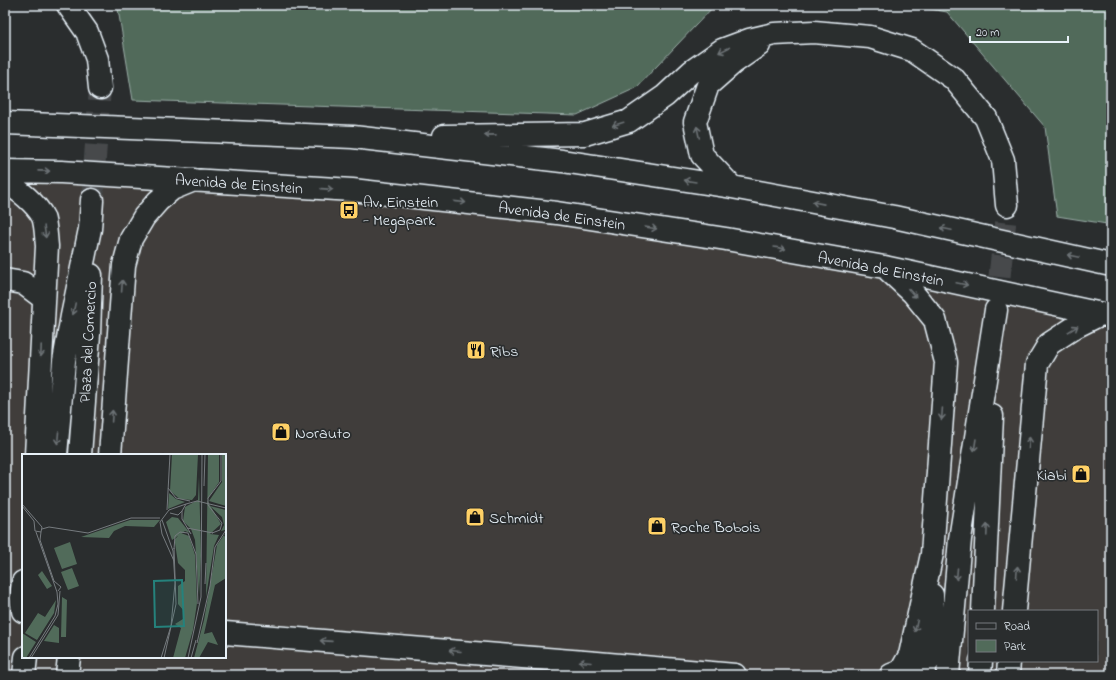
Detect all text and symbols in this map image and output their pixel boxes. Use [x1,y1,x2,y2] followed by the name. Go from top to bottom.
[970,18,1068,44] scale bar
[976,24,999,42] text: 20 m
[718,47,730,54] one-way arrow
[612,121,625,128] one-way arrow
[693,126,701,139] one-way arrow
[484,132,497,139] one-way arrow
[37,167,50,175] one-way arrow
[174,169,304,201] street label: Avenida de Einstein
[684,177,697,185] one-way arrow
[320,185,333,192] one-way arrow
[363,191,438,233] place label: Av. Einstein - Megapark
[497,196,627,238] street label: Avenida de Einstein
[338,199,360,221] bus stop icon: Av. Einstein - Megapark
[453,199,466,206] one-way arrow
[812,199,825,207] one-way arrow
[644,224,657,232] one-way arrow
[940,224,953,232] one-way arrow
[41,225,49,238] one-way arrow
[773,245,786,253] one-way arrow
[815,246,946,294] street label: Avenida de Einstein
[1067,252,1080,260] one-way arrow
[119,280,126,293] one-way arrow
[955,280,968,288] one-way arrow
[74,281,104,404] street label: Plaza del Comercio
[908,288,917,299] one-way arrow
[69,302,77,315] one-way arrow
[1067,325,1078,334] one-way arrow
[465,339,487,361] restaurant icon: Ribs
[490,340,518,364] place label: Ribs
[37,344,45,357] one-way arrow
[939,407,946,420] one-way arrow
[109,410,116,423] one-way arrow
[270,421,292,443] shop icon: Norauto
[295,422,351,446] place label: Norauto
[54,431,61,444] one-way arrow
[1026,437,1033,450] one-way arrow
[971,438,979,451] one-way arrow
[22,454,226,658] inset map
[1070,463,1092,485] shop icon: Kiabi
[1036,464,1067,488] place label: Kiabi
[464,506,486,528] shop icon: Schmidt
[489,507,544,531] place label: Schmidt
[646,515,668,537] shop icon: Roche Bobois
[671,516,760,540] place label: Roche Bobois
[983,524,990,537] one-way arrow
[1014,566,1021,579] one-way arrow
[953,567,961,580] one-way arrow
[968,610,1098,662] legend
[1004,618,1030,636] text: Road
[912,619,920,632] one-way arrow
[320,638,333,645] one-way arrow
[1004,638,1026,656] text: Park
[449,648,462,655] one-way arrow
[579,658,592,665] one-way arrow

